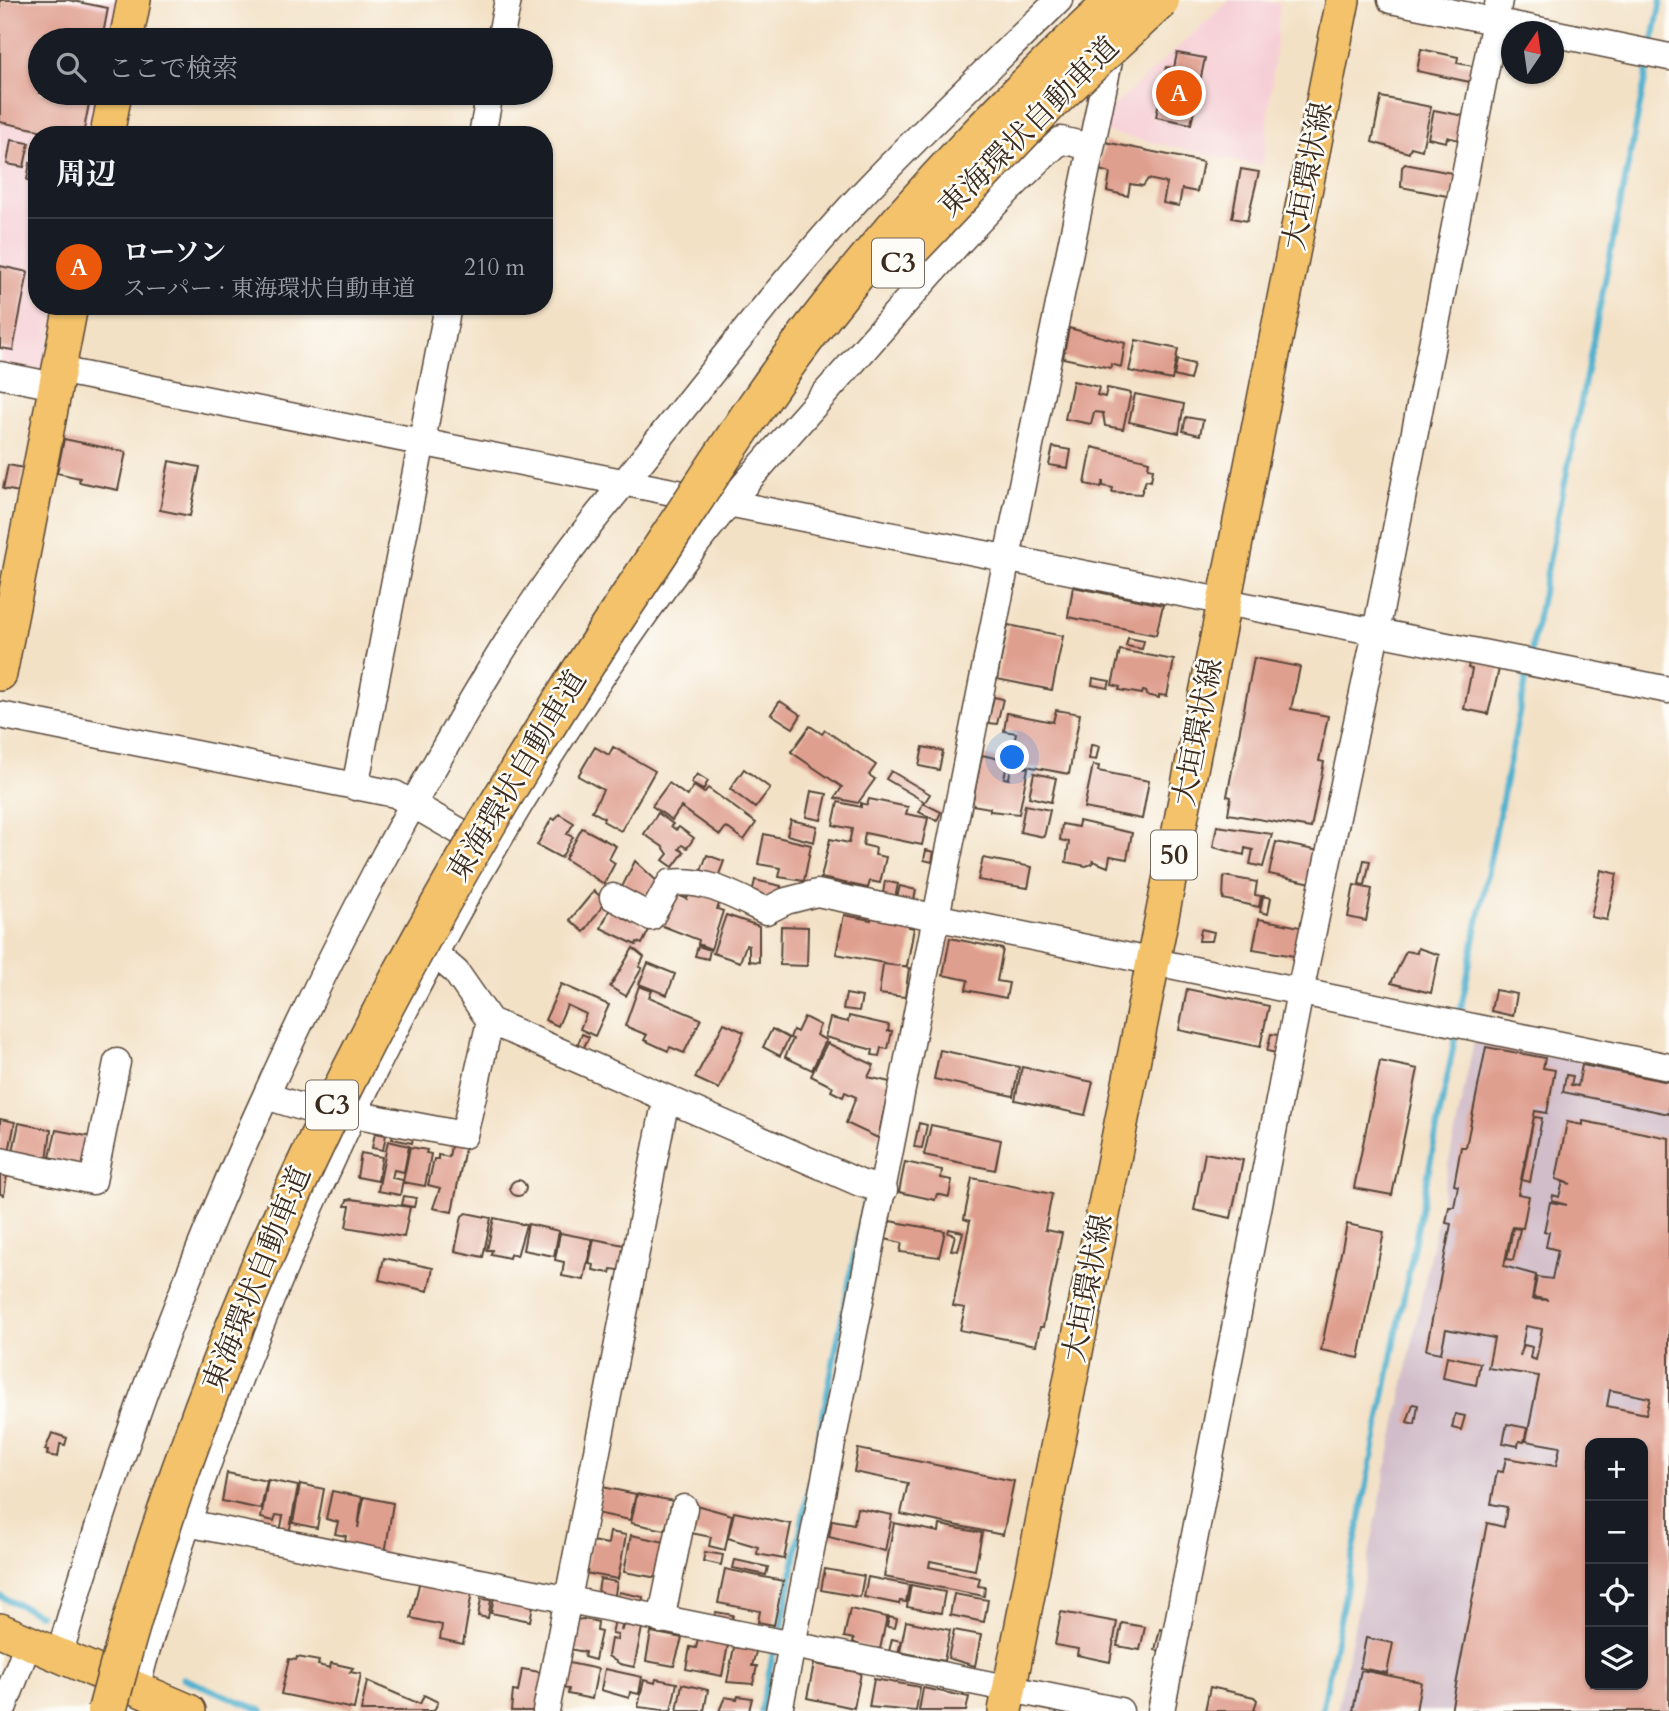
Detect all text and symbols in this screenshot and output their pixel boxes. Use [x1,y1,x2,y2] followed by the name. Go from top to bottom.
[1501,21,1564,84] north arrow
[28,28,553,105] search box
[930,28,1128,226] street label: 東海環状自動車道
[52,48,90,86] icon: search
[108,51,238,86] text: ここで検索
[1156,67,1202,119] pin: A
[1274,98,1342,254] street label: 大垣環状線
[56,154,116,195] text: 周辺
[123,235,226,270] text: ローソン
[872,238,924,288] road number: C3
[70,252,88,283] text: A
[464,252,525,283] text: 210 m
[123,273,415,304] text: スーパー · 東海環状自動車道
[1164,654,1232,810] street label: 大垣環状線
[438,663,596,889] street label: 東海環状自動車道
[995,740,1029,774] your location
[1151,830,1197,880] road number: 50
[306,1080,358,1130] road number: C3
[193,1160,321,1398] street label: 東海環状自動車道
[1054,1210,1122,1366] street label: 大垣環状線
[1585,1438,1648,1690] map controls
[1585,1438,1648,1501] button: +
[1585,1501,1648,1564] button: −
[1585,1564,1648,1627] button: locate
[1585,1627,1648,1690] button: layers

